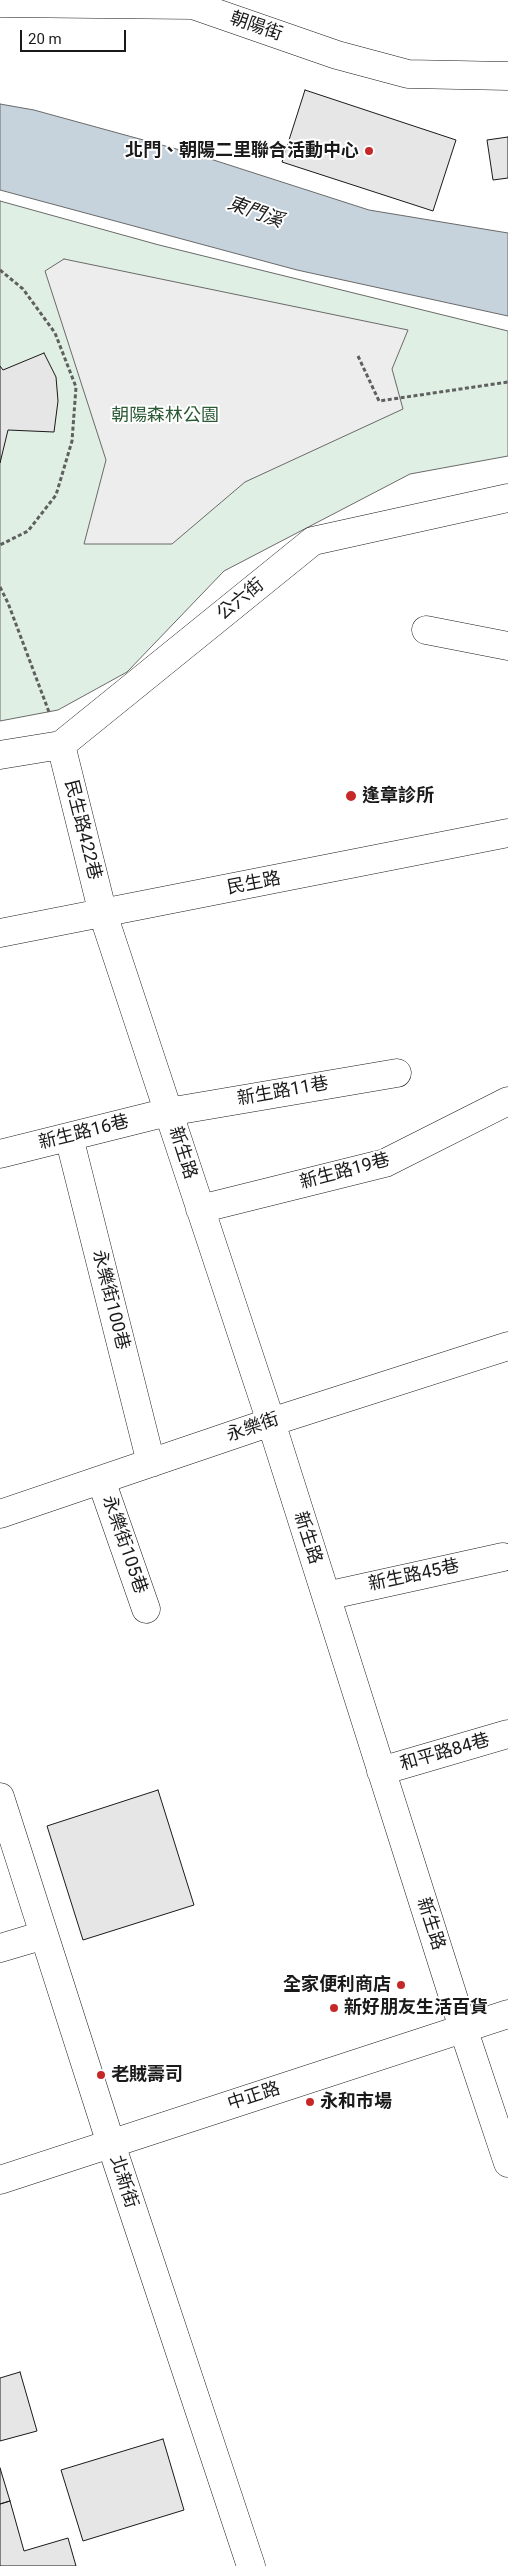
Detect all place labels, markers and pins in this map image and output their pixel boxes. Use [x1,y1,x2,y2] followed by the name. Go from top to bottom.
[125,140,359,162] place label: 北門、朝陽二里聯合活動中心
[363,145,375,157] marker: 北門、朝陽二里聯合活動中心
[362,785,434,807] place label: 逢章診所
[344,789,358,803] marker: 逢章診所
[283,1974,391,1996] place label: 全家便利商店
[395,1979,407,1991] marker: 全家便利商店
[344,1997,488,2019] place label: 新好朋友生活百貨
[328,2002,340,2014] marker: 新好朋友生活百貨
[111,2064,183,2086] place label: 老賊壽司
[95,2069,107,2081] marker: 老賊壽司
[320,2091,392,2113] place label: 永和市場
[304,2096,316,2108] marker: 永和市場

